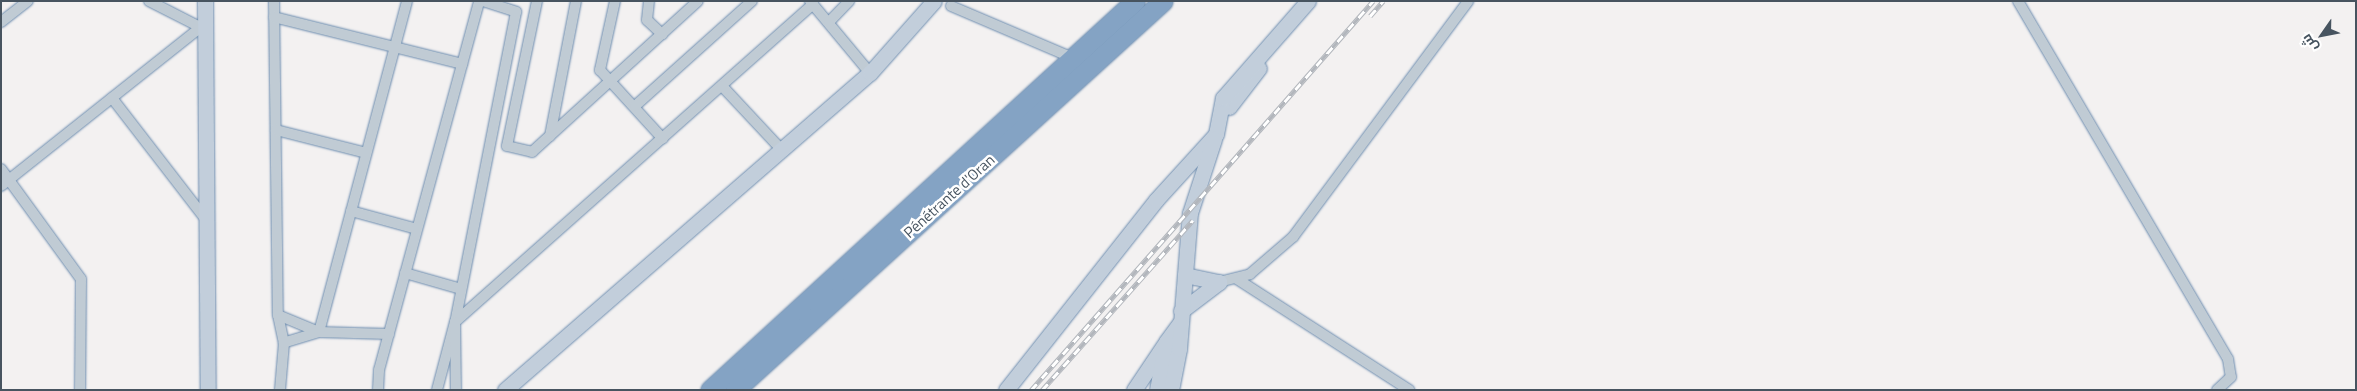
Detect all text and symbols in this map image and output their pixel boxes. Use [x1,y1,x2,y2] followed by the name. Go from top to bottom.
[2297,10,2347,60] north arrow
[2295,30,2323,57] text: ش
[900,151,998,241] street label: Pénétrante d'Oran

